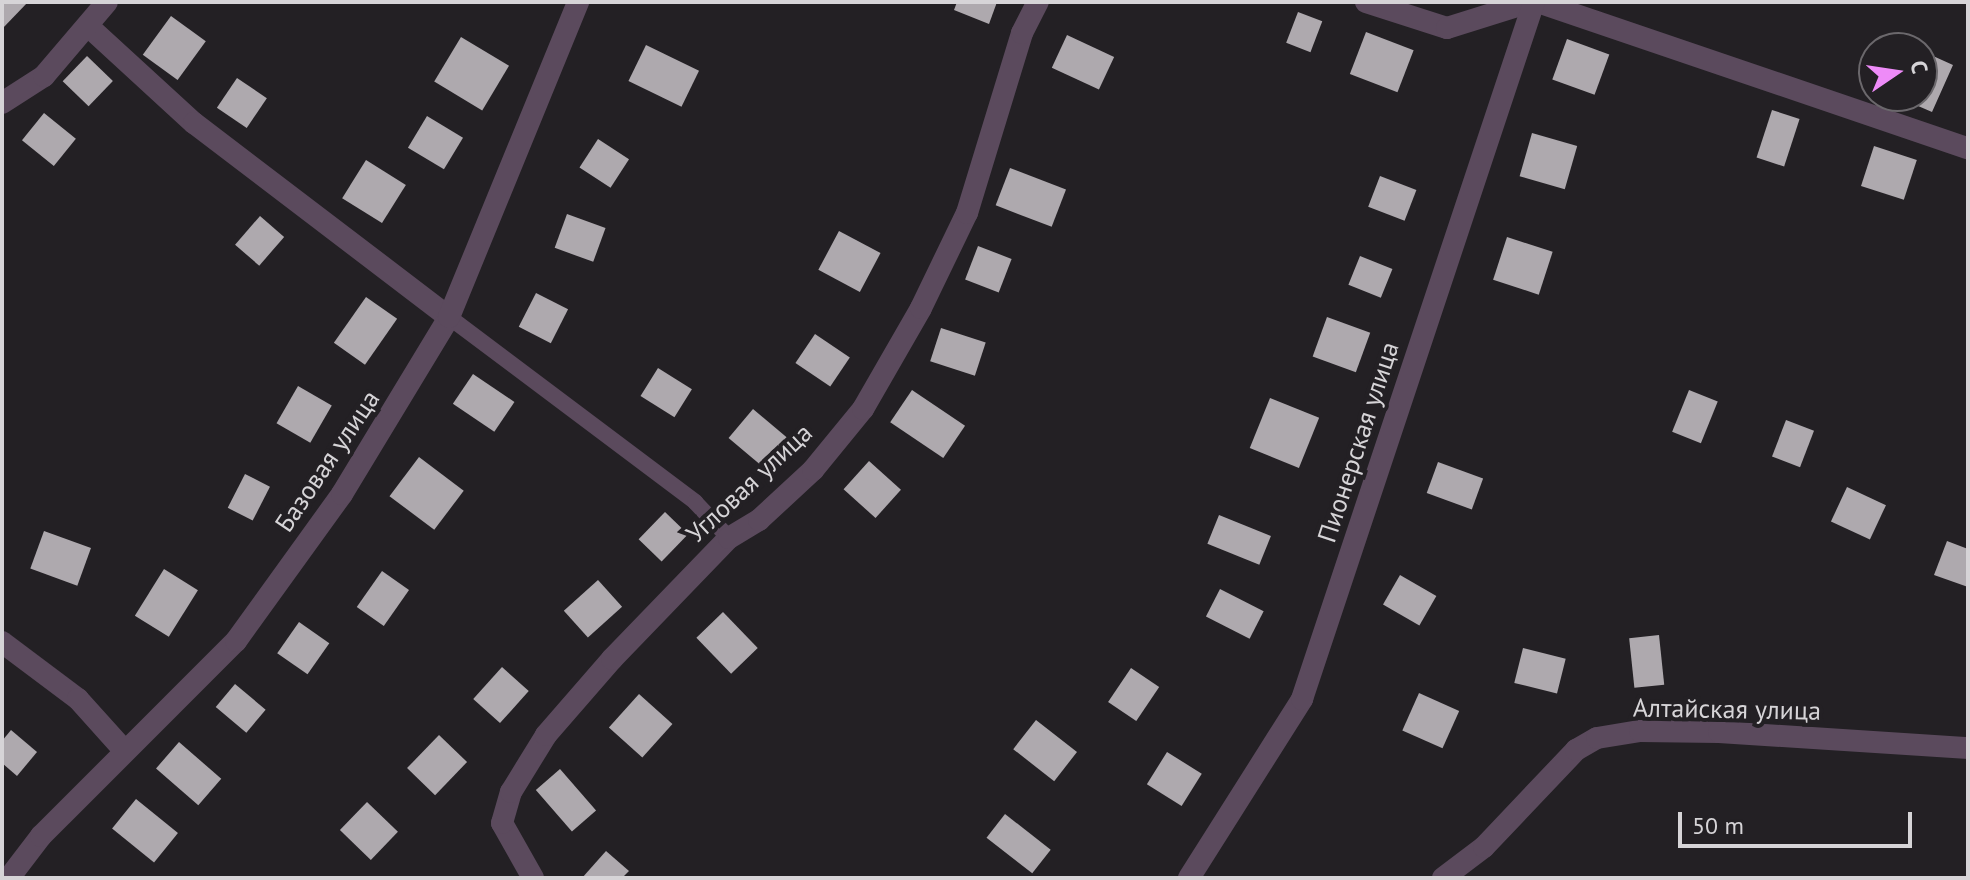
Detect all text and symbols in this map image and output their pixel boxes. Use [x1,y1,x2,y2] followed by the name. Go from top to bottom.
[1858,32,1938,112] north arrow
[1904,58,1934,76] text: С
[1311,338,1405,546] street label: Пионерская улица
[268,384,386,538] street label: Базовая улица
[680,417,818,549] street label: Угловая улица
[1633,692,1821,726] street label: Алтайская улица
[1682,796,1916,846] scale bar
[1692,810,1744,841] text: 50 m

